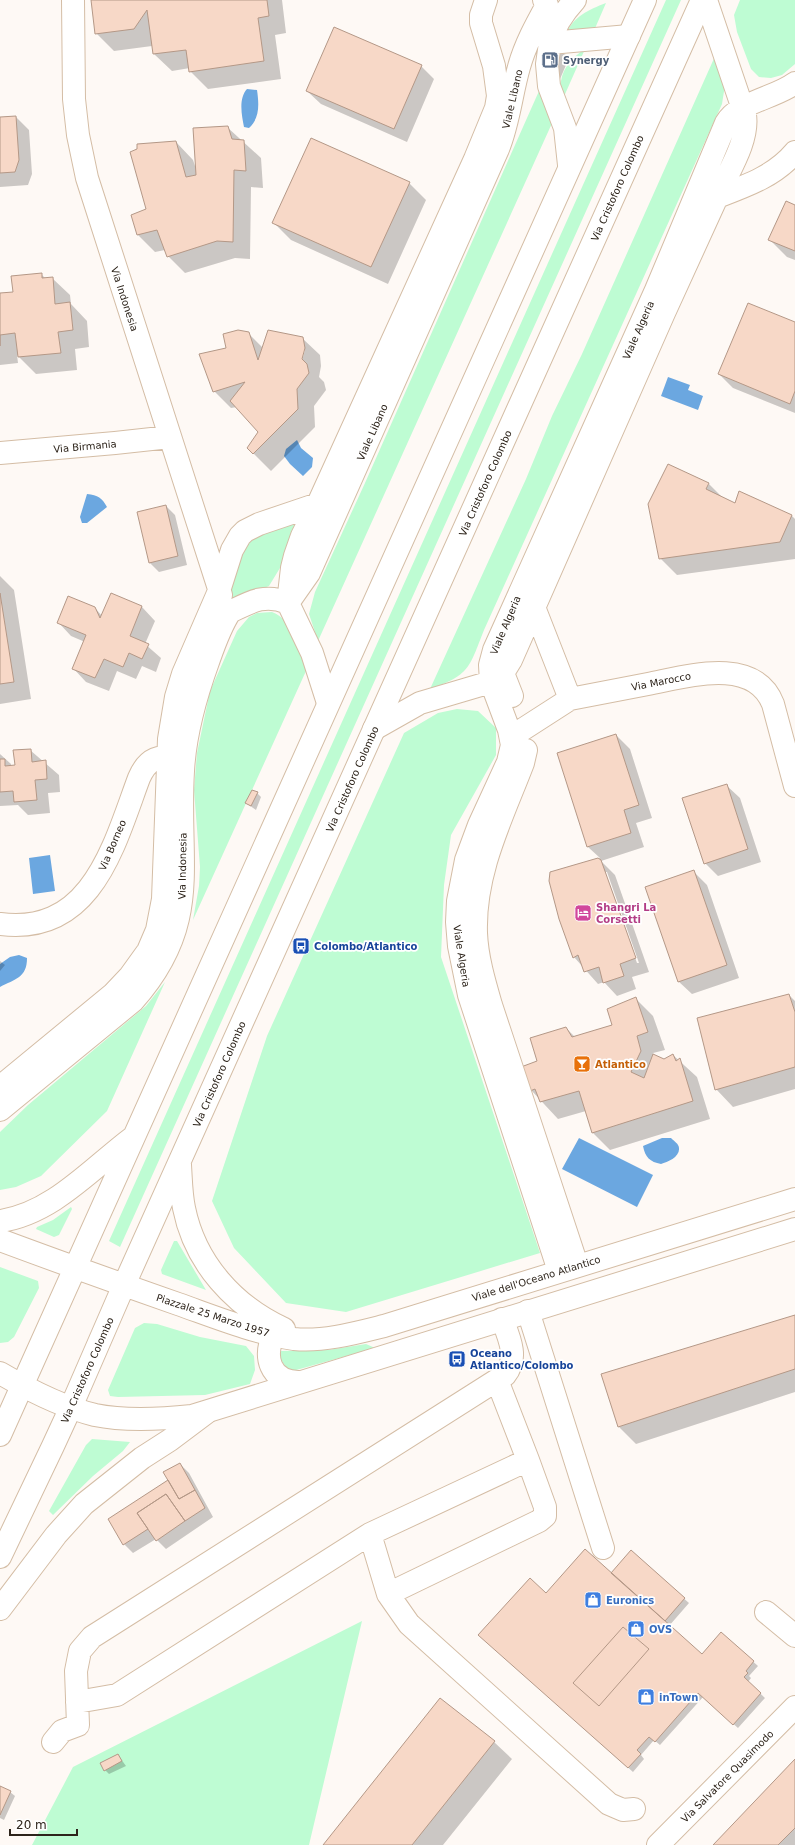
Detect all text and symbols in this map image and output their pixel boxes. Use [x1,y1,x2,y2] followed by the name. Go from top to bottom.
[540,50,560,70] fuel station icon: Synergy
[563,55,610,66] place label: Synergy
[500,68,525,130] street label: Viale Libano
[589,134,646,243] street label: Via Cristoforo Colombo
[109,266,140,333] street label: Via Indonesia
[621,299,656,361] street label: Viale Algeria
[355,402,390,462] street label: Viale Libano
[457,429,514,538] street label: Via Cristoforo Colombo
[53,438,117,455] street label: Via Birmania
[488,594,523,656] street label: Viale Algeria
[630,670,692,693] street label: Via Marocco
[324,725,381,834] street label: Via Cristoforo Colombo
[97,818,128,872] street label: Via Borneo
[176,832,189,900] street label: Via Indonesia
[596,902,656,925] place label: Shangri La Corsetti
[573,903,593,923] hotel icon: Shangri La Corsetti
[451,924,472,988] street label: Viale Algeria
[291,936,311,956] bus stop icon: Colombo/Atlantico
[314,941,418,952] place label: Colombo/Atlantico
[191,1020,248,1129] street label: Via Cristoforo Colombo
[572,1054,592,1074] bar icon: Atlantico
[595,1059,646,1070] place label: Atlantico
[471,1254,602,1303] street label: Viale dell'Oceano Atlantico
[155,1292,271,1339] street label: Piazzale 25 Marzo 1957
[59,1316,116,1425] street label: Via Cristoforo Colombo
[470,1348,574,1371] place label: Oceano Atlantico/Colombo
[447,1349,467,1369] bus stop icon: Oceano Atlantico/Colombo
[583,1590,603,1610] shop icon: Euronics
[606,1595,654,1606] place label: Euronics
[626,1619,646,1639] shop icon: OVS
[649,1624,672,1635] place label: OVS
[636,1687,656,1707] shop icon: inTown
[659,1692,698,1703] place label: inTown
[679,1728,776,1825] street label: Via Salvatore Quasimodo
[10,1811,77,1837] scale bar
[16,1818,47,1832] text: 20 m

